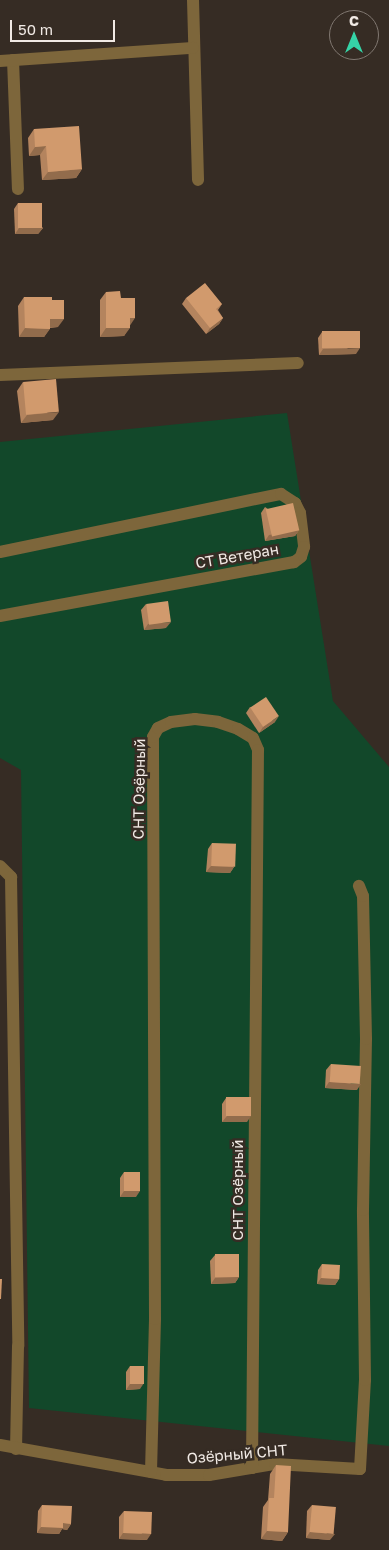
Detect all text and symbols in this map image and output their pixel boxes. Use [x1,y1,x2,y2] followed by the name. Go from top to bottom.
[12,10,118,42] scale bar
[329,10,379,60] north arrow
[349,12,359,29] text: С
[18,20,53,38] text: 50 m
[194,540,280,572] street label: СТ Ветеран
[129,738,149,840] street label: СНТ Озёрный
[229,1140,247,1240] street label: СНТ Озёрный
[186,1441,288,1467] street label: Озёрный СНТ

